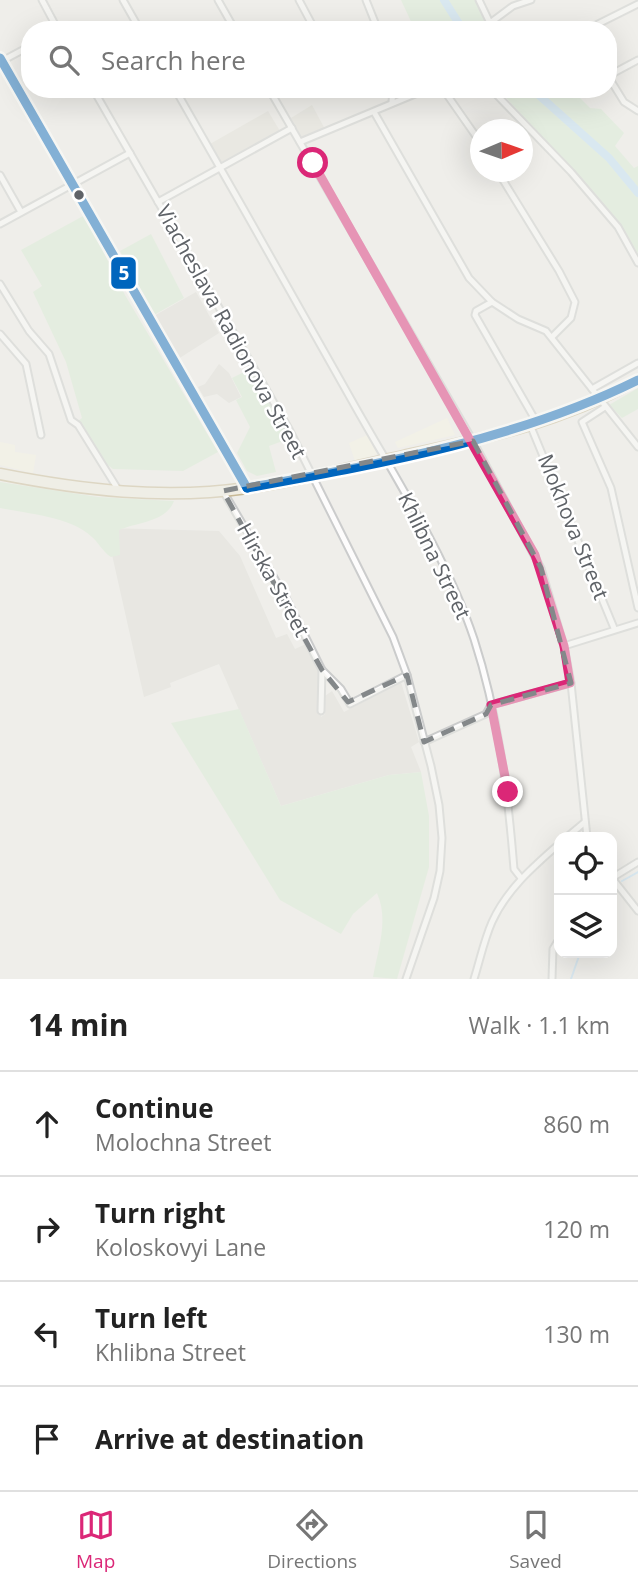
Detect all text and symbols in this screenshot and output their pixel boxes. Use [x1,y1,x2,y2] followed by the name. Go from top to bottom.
[21,21,617,98] search box
[45,41,83,79] icon: search
[101,42,246,78] text: Search here
[470,119,533,182] north arrow
[297,147,328,178] route start
[72,188,86,202] unlabelled marker
[150,200,313,463] street label: Viacheslava Radionova Street
[110,256,137,290] line badge: 5
[119,260,129,286] text: 5
[532,450,616,603] street label: Mokhova Street
[392,487,478,624] street label: Khlibna Street
[231,518,317,641] street label: Hirska Street
[492,776,523,807] route end
[554,832,617,958] map controls
[554,832,617,895] button: locate
[554,895,617,958] button: layers
[28,1004,128,1045] text: 14 min
[468,1009,610,1041] text: Walk · 1.1 km
[95,1090,214,1126] text: Continue
[28,1105,66,1143] icon: ahead
[543,1108,610,1140] text: 860 m
[95,1126,271,1158] text: Molochna Street
[95,1195,226,1231] text: Turn right
[28,1210,66,1248] icon: right
[543,1213,610,1245] text: 120 m
[95,1231,266,1263] text: Koloskovyi Lane
[95,1300,207,1336] text: Turn left
[28,1315,66,1353] icon: left
[543,1318,610,1350] text: 130 m
[95,1336,246,1368] text: Khlibna Street
[28,1420,66,1458] icon: arrive
[95,1421,364,1457] text: Arrive at destination
[76,1506,115,1574] tab: Map
[267,1506,357,1574] tab: Directions
[509,1506,562,1574] tab: Saved

